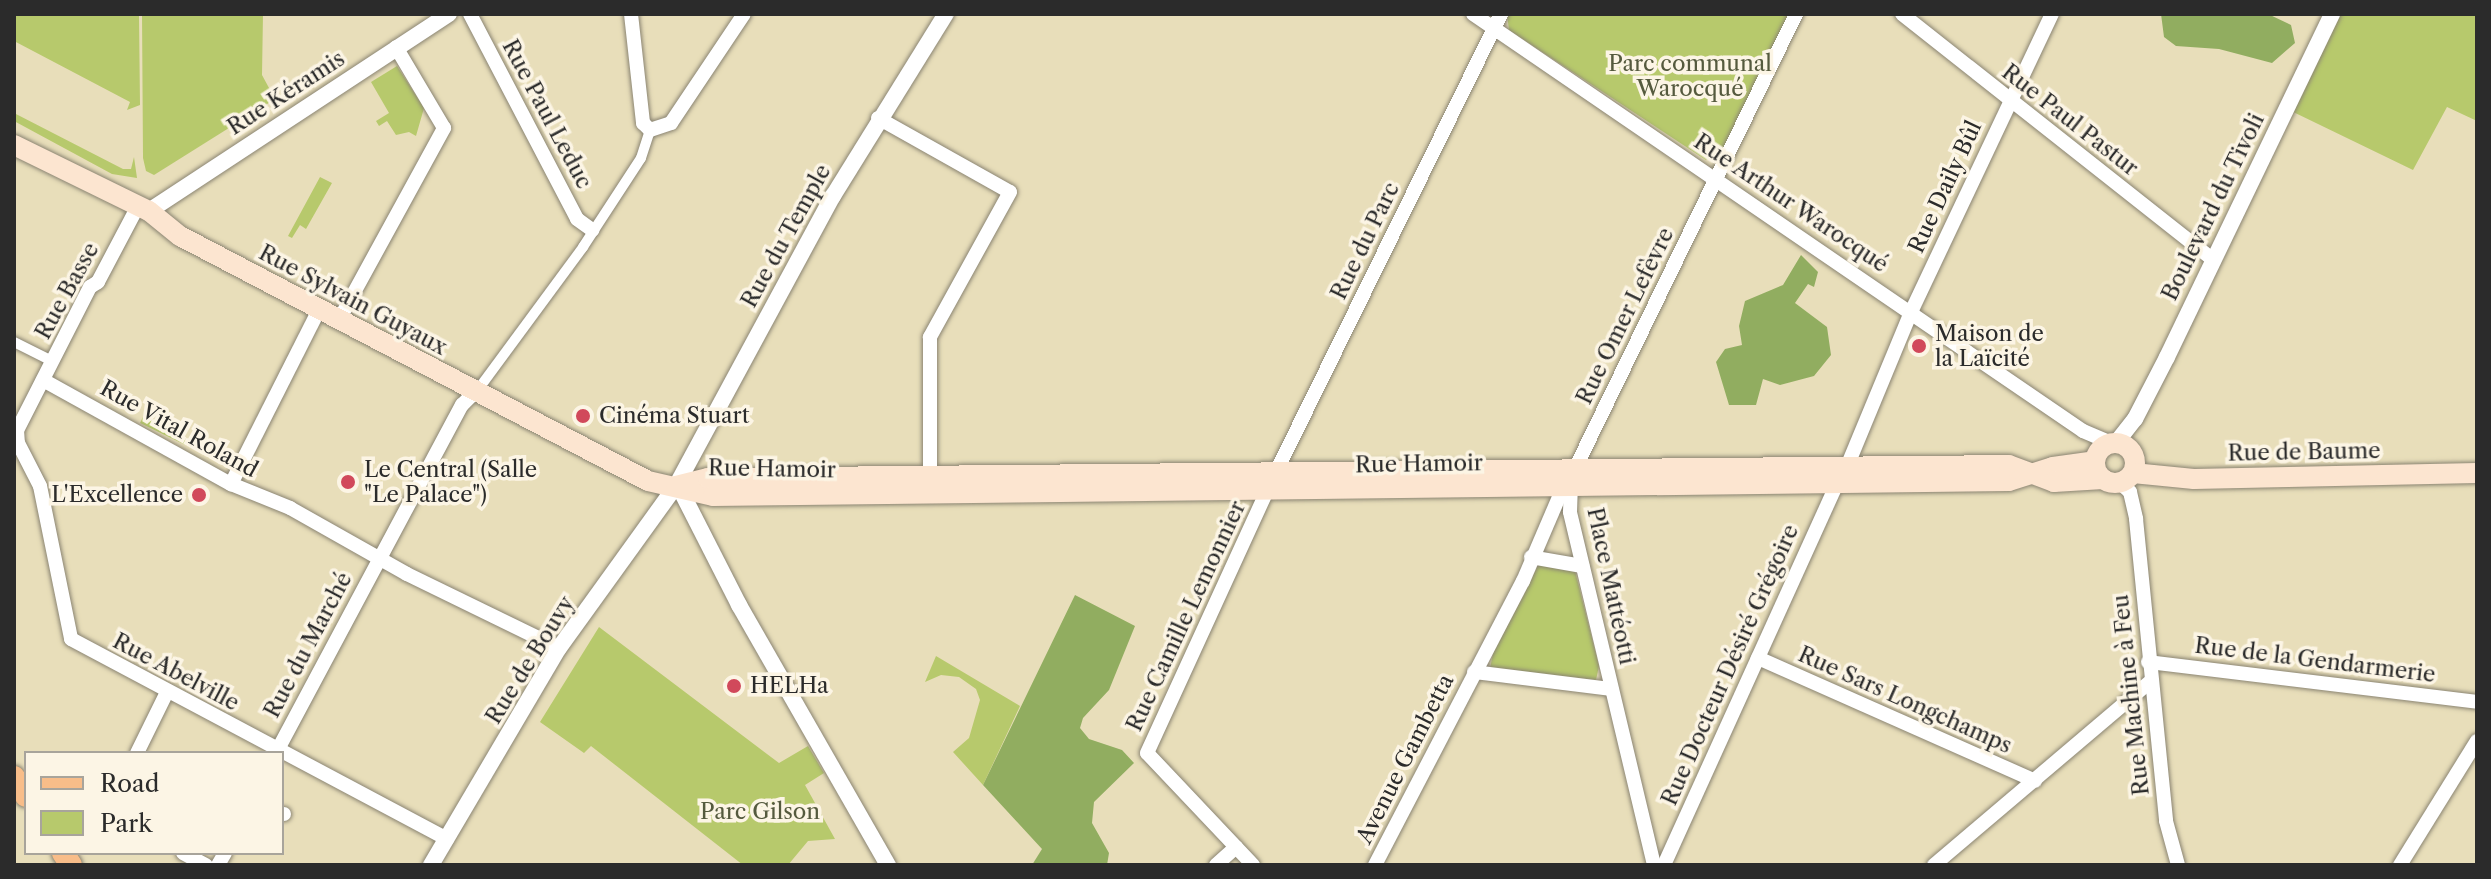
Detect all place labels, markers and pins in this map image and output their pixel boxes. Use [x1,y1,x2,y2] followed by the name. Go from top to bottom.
[1935,320,2044,372] place label: Maison de la Laïcité
[1910,337,1928,355] marker: Maison de la Laïcité
[599,403,750,429] place label: Cinéma Stuart
[574,407,592,425] marker: Cinéma Stuart
[364,456,537,508] place label: Le Central (Salle "Le Palace")
[339,473,357,491] marker: Le Central (Salle "Le Palace")
[51,482,183,508] place label: L'Excellence
[190,486,208,504] marker: L'Excellence
[750,673,829,699] place label: HELHa
[725,677,743,695] marker: HELHa

